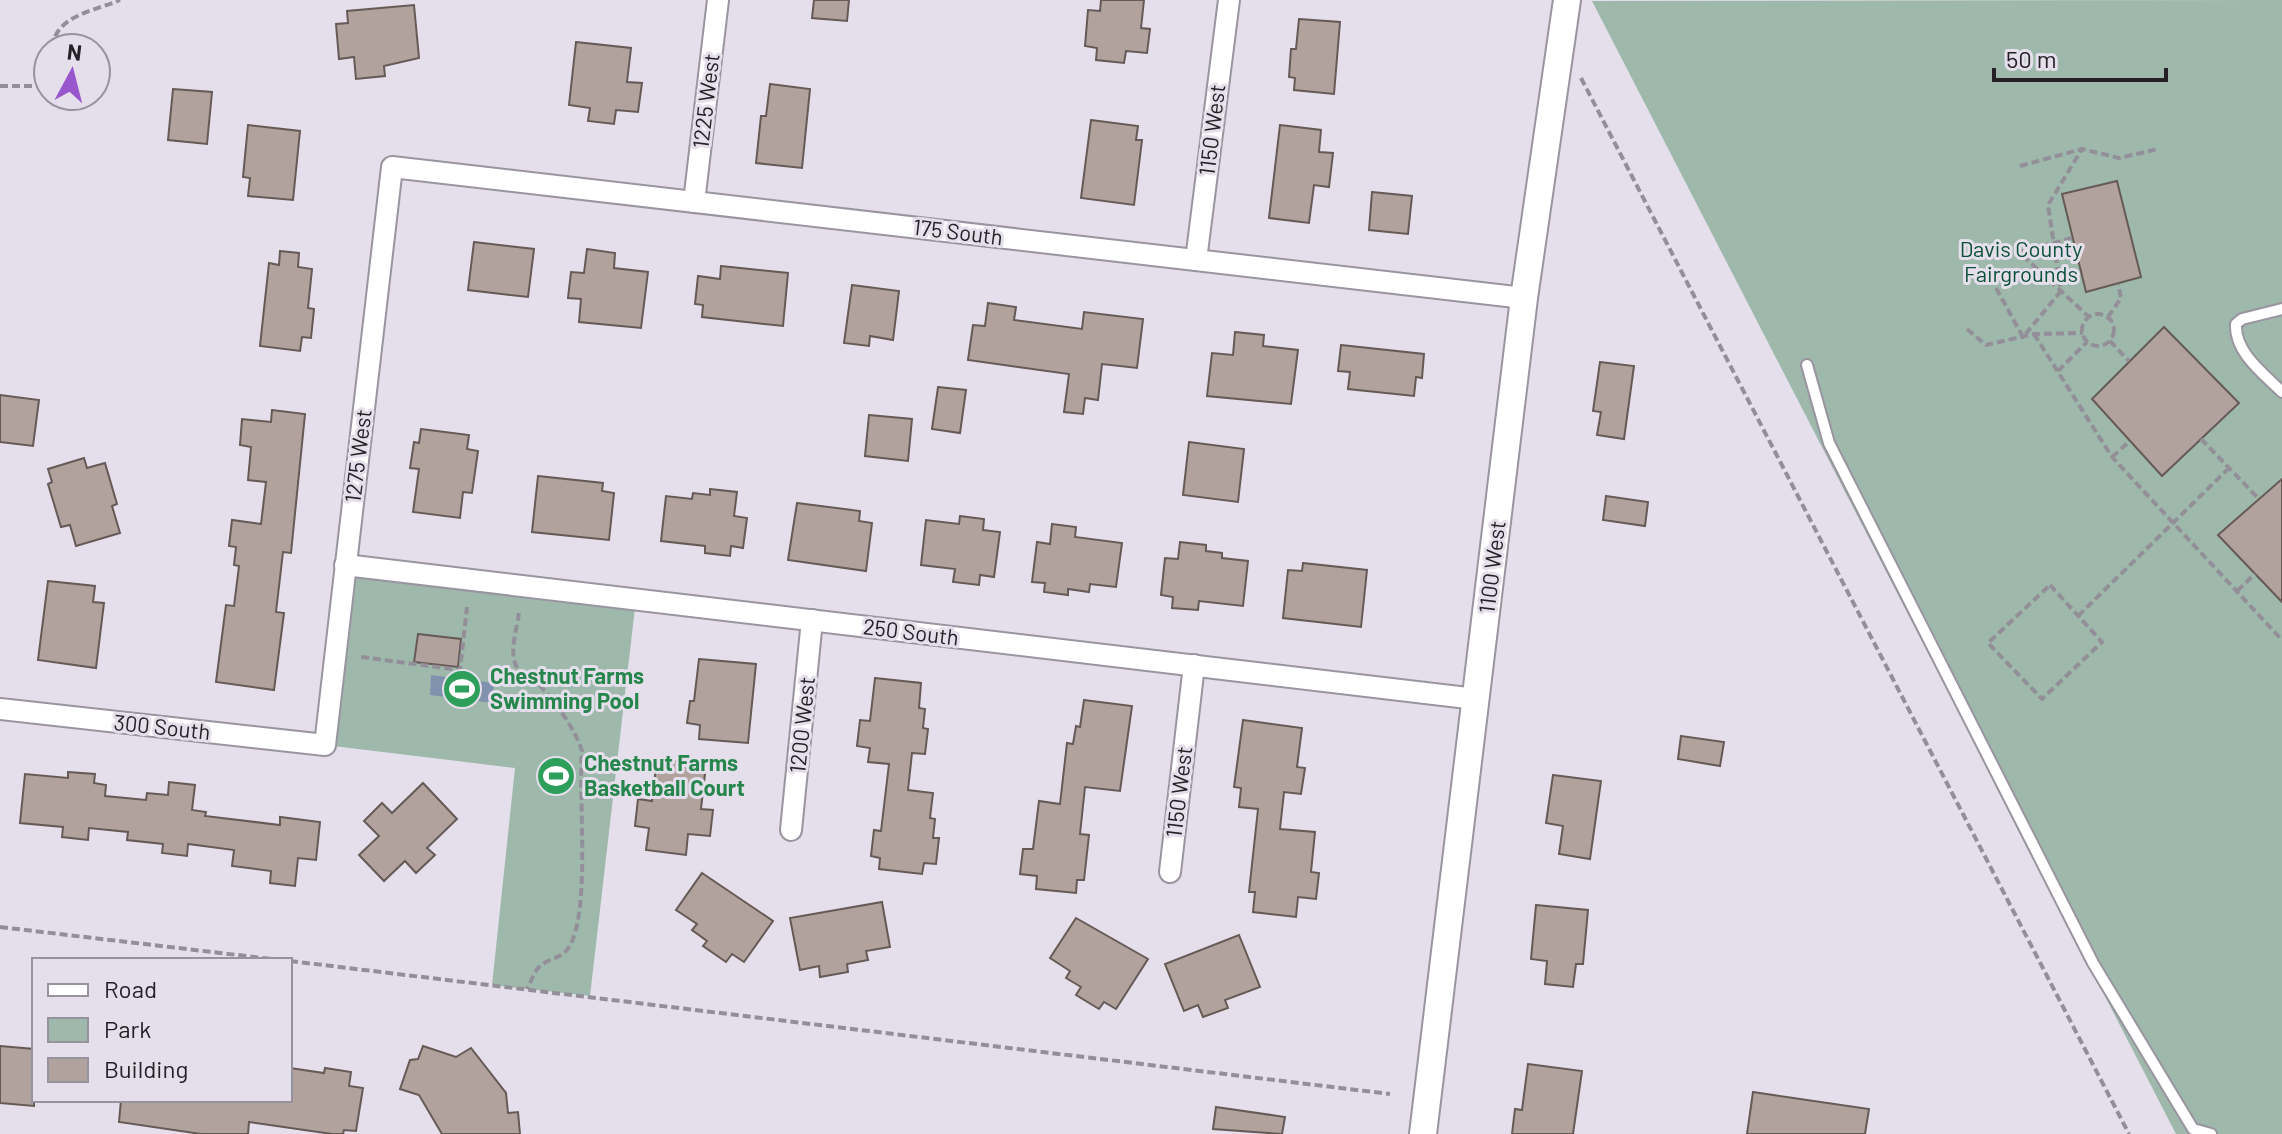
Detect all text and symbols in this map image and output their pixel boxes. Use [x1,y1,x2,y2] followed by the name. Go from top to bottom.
[32,32,112,112] north arrow
[1994,32,2166,82] scale bar
[66,37,83,65] text: N
[2006,44,2057,73] text: 50 m
[686,52,724,150] street label: 1225 West
[1193,83,1230,177] street label: 1150 West
[912,213,1005,249] street label: 175 South
[1960,235,2082,286] park label: Davis County Fairgrounds
[338,408,376,504] street label: 1275 West
[1472,519,1510,615] street label: 1100 West
[862,612,961,650] street label: 250 South
[490,662,644,713] place label: Chestnut Farms Swimming Pool
[441,668,483,710] sports icon: Chestnut Farms Swimming Pool
[783,675,819,775] street label: 1200 West
[112,708,212,744] street label: 300 South
[1160,745,1197,839] street label: 1150 West
[584,749,745,800] place label: Chestnut Farms Basketball Court
[535,755,577,797] sports icon: Chestnut Farms Basketball Court
[32,958,292,1102] legend
[104,974,157,1003] text: Road
[104,1014,151,1043] text: Park
[104,1054,188,1083] text: Building

